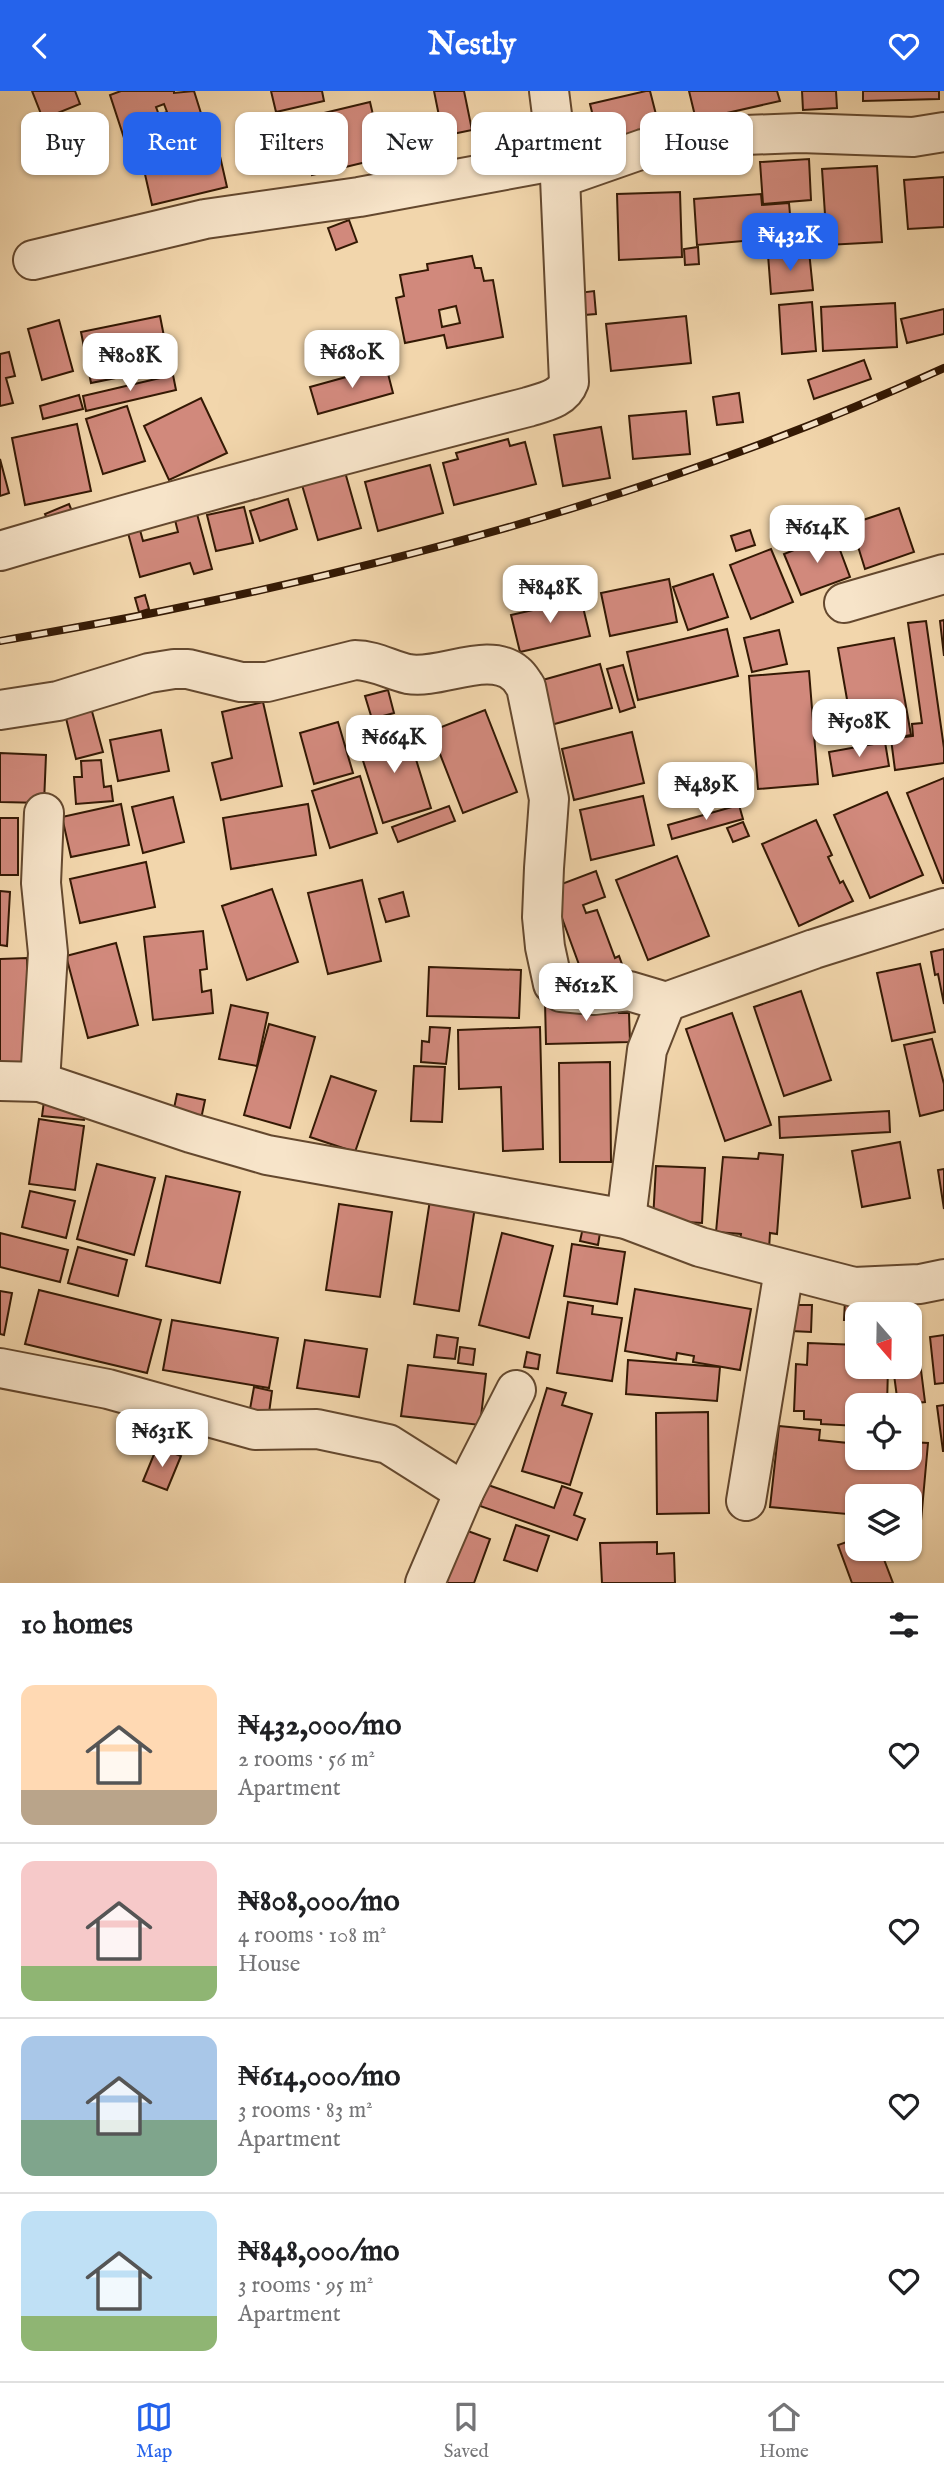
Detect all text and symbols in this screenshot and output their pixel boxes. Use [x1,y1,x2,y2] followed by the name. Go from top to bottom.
[428,25,516,66] text: Nestly
[21,27,59,65] icon: back
[885,27,923,65] icon: heart
[21,112,109,175] chip: Buy
[123,112,221,175] chip: Rent
[235,112,348,175] chip: Filters
[362,112,457,175] chip: New
[471,112,626,175] chip: Apartment
[640,112,753,175] chip: House
[741,213,839,273] pin: ₦432K
[758,221,822,250] text: ₦432K
[303,331,401,390] pin: ₦680K
[81,334,179,393] pin: ₦808K
[320,338,384,367] text: ₦680K
[99,341,161,370] text: ₦808K
[768,505,866,565] pin: ₦614K
[786,513,848,542] text: ₦614K
[501,566,599,625] pin: ₦848K
[519,573,581,602] text: ₦848K
[810,699,908,759] pin: ₦508K
[828,707,890,736] text: ₦508K
[345,715,443,775] pin: ₦664K
[362,723,426,752] text: ₦664K
[657,763,755,822] pin: ₦489K
[674,770,738,799] text: ₦489K
[537,963,635,1023] pin: ₦612K
[555,971,617,1000] text: ₦612K
[845,1302,922,1379] north arrow
[845,1302,922,1561] map controls
[845,1393,922,1470] button: locate
[113,1409,211,1469] pin: ₦631K
[132,1417,192,1446] text: ₦631K
[845,1484,922,1561] button: layers
[21,1606,133,1644] text: 10 homes
[885,1606,923,1644] icon: filters
[238,1707,401,1745] text: ₦432,000/mo
[77,1713,161,1797] icon: home
[885,1736,923,1774] icon: heart
[238,1745,375,1774] text: 2 rooms · 56 m²
[238,1774,341,1803] text: Apartment
[238,1883,400,1921] text: ₦808,000/mo
[77,1889,161,1973] icon: home
[885,1912,923,1950] icon: heart
[238,1921,386,1950] text: 4 rooms · 108 m²
[238,1950,300,1979] text: House
[238,2058,400,2096] text: ₦614,000/mo
[77,2064,161,2148] icon: home
[885,2087,923,2125] icon: heart
[238,2096,373,2125] text: 3 rooms · 83 m²
[238,2125,341,2154] text: Apartment
[238,2233,400,2271] text: ₦848,000/mo
[77,2239,161,2323] icon: home
[885,2262,923,2300] icon: heart
[238,2271,373,2300] text: 3 rooms · 95 m²
[238,2300,341,2329] text: Apartment
[135,2398,173,2464] tab: Map
[444,2398,489,2464] tab: Saved
[759,2398,809,2464] tab: Home

